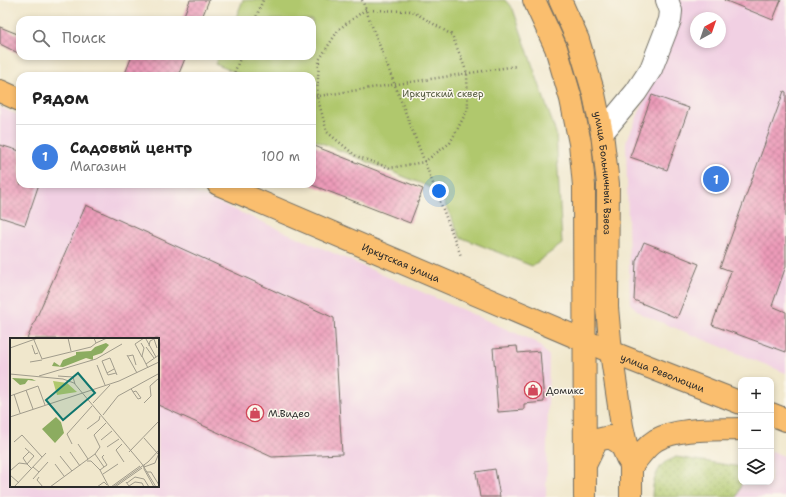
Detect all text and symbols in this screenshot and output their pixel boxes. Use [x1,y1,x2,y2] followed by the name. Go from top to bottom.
[690,12,726,48] north arrow
[16,16,316,60] search box
[30,27,52,49] icon: search
[62,28,106,48] text: Поиск
[32,87,89,109] text: Рядом
[402,87,484,100] park label: Иркутский сквер
[591,110,615,235] street label: улица Больничный Взвоз
[70,138,192,158] text: Садовый центр
[42,148,48,165] text: 1
[261,148,300,165] text: 100 m
[70,158,126,175] text: Магазин
[703,164,729,194] pin: 1
[429,181,449,201] your location
[360,240,443,285] street label: Иркутская улица
[10,338,159,487] inset map
[619,350,707,395] street label: улица Революции
[738,377,774,485] map controls
[738,377,774,413] button: +
[523,380,543,400] shop icon: Домикс
[546,384,584,397] place label: Домикс
[245,403,265,423] shop icon: М.Видео
[268,407,310,420] place label: М.Видео
[738,413,774,449] button: −
[738,449,774,485] button: layers

